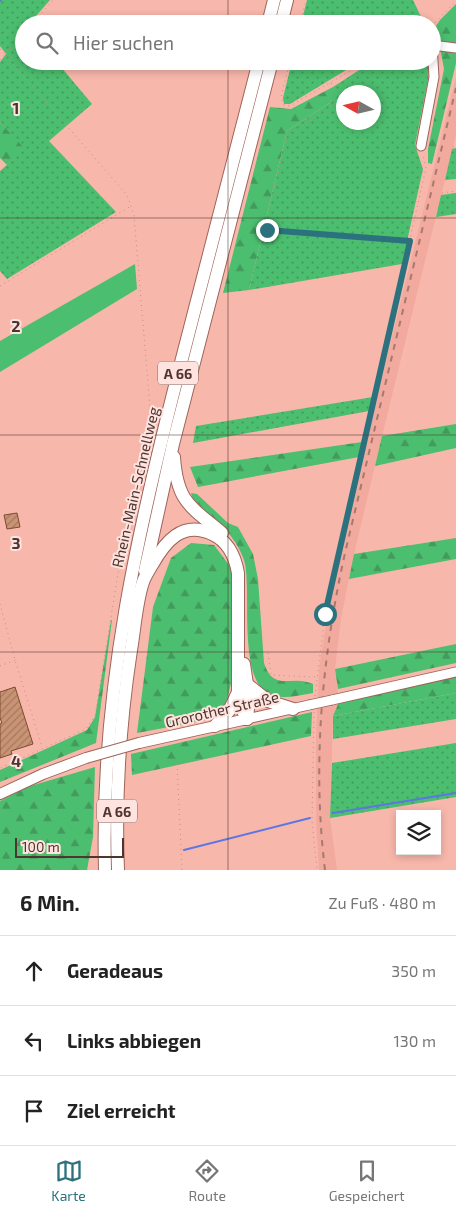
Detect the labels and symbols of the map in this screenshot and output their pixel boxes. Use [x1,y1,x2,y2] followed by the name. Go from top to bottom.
[336,85,381,130] north arrow
[13,98,19,117] text: 1
[256,219,279,242] route end
[11,316,21,335] text: 2
[158,362,198,384] road number: A 66
[108,404,162,569] street label: Rhein-Main-Schnellweg
[11,533,21,552] text: 3
[314,603,337,626] route start
[163,687,281,731] street label: Grorother Straße
[11,751,21,770] text: 4
[97,799,137,822] road number: A 66
[15,835,124,858] scale bar

